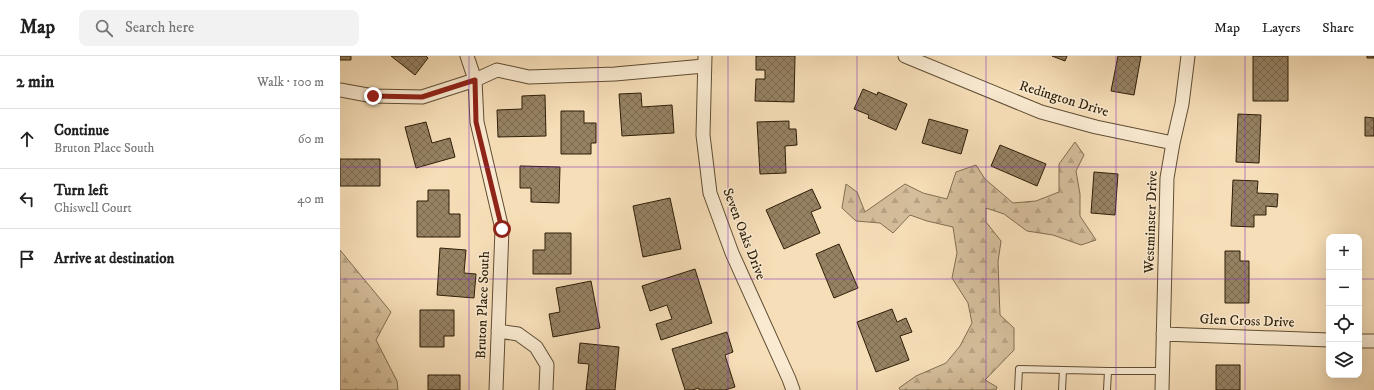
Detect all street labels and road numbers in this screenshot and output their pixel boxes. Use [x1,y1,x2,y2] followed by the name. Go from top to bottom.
[1017,77,1111,121] street label: Redington Drive
[1140,170,1162,275] street label: Westminster Drive
[718,185,770,283] street label: Seven Oaks Drive
[472,250,494,359] street label: Bruton Place South
[1199,310,1295,332] street label: Glen Cross Drive

